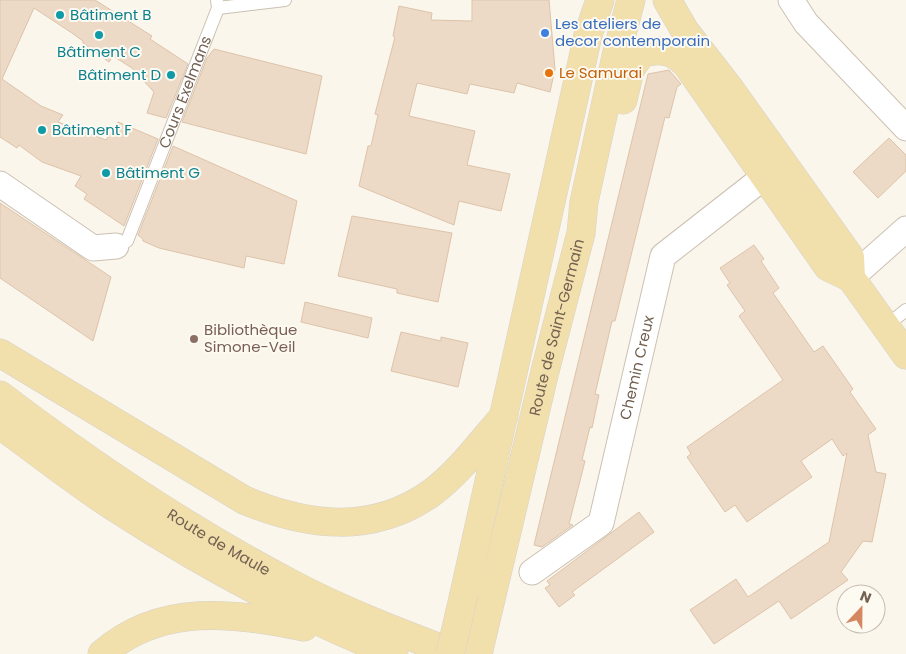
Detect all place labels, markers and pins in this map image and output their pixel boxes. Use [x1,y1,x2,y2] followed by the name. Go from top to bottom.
[70,4,152,25] place label: Bâtiment B
[54,9,66,21] marker: Bâtiment B
[555,13,710,51] place label: Les ateliers de decor contemporain
[539,27,551,39] marker: Les ateliers de decor contemporain
[93,29,105,41] marker: Bâtiment C
[57,41,141,62] place label: Bâtiment C
[559,62,642,83] place label: Le Samurai
[78,64,161,85] place label: Bâtiment D
[543,67,555,79] marker: Le Samurai
[165,69,177,81] marker: Bâtiment D
[52,119,132,140] place label: Bâtiment F
[36,124,48,136] marker: Bâtiment F
[116,162,200,183] place label: Bâtiment G
[100,167,112,179] marker: Bâtiment G
[204,319,297,357] place label: Bibliothèque Simone-Veil
[188,333,200,345] marker: Bibliothèque Simone-Veil

